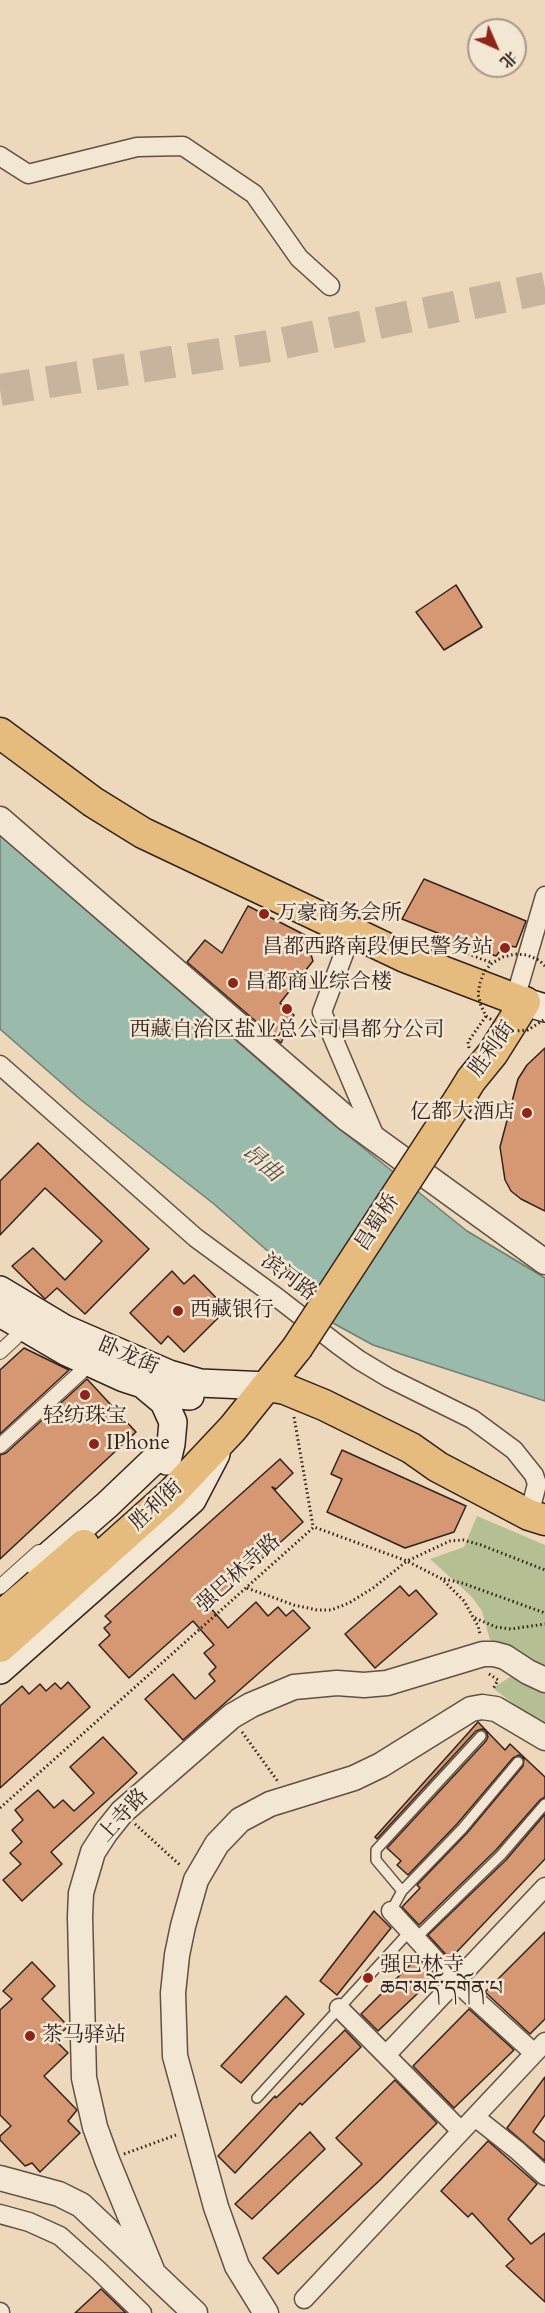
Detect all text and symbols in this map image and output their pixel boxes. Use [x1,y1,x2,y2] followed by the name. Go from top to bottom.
[467,18,527,78] north arrow
[495,46,522,73] text: 北
[276,901,402,927] place label: 万豪商务会所
[257,907,271,921] marker: 万豪商务会所
[262,935,493,961] place label: 昌都西路南段便民警务站
[498,941,512,955] marker: 昌都西路南段便民警务站
[245,970,392,996] place label: 昌都商业综合楼
[226,976,240,990] marker: 昌都商业综合楼
[280,1002,294,1016] marker: 西藏自治区盐业总公司昌都分公司
[464,1017,522,1083] street label: 胜利街
[130,1018,444,1044] place label: 西藏自治区盐业总公司昌都分公司
[410,1100,515,1126] place label: 亿都大酒店
[520,1106,534,1120] marker: 亿都大酒店
[236,1140,286,1188] water label: 昂曲
[350,1190,406,1256] street label: 昌蜀桥
[255,1249,321,1307] street label: 滨河路
[190,1298,274,1324] place label: 西藏银行
[171,1304,185,1318] marker: 西藏银行
[94,1333,162,1381] street label: 卧龙街
[78,1388,92,1402] marker: 轻纺珠宝
[43,1404,127,1430] place label: 轻纺珠宝
[106,1431,170,1457] place label: IPhone
[87,1437,101,1451] marker: IPhone
[125,1475,189,1537] street label: 胜利街
[192,1530,286,1618] street label: 强巴林寺路
[94,1784,154,1848] street label: 上寺路
[380,1953,503,2003] place label: 强巴林寺 ཆབ་མདོ་དགོན་པ
[361,1971,375,1985] marker: 强巴林寺 ཆབ་མདོ་དགོན་པ
[42,2023,126,2049] place label: 茶马驿站
[23,2029,37,2043] marker: 茶马驿站

